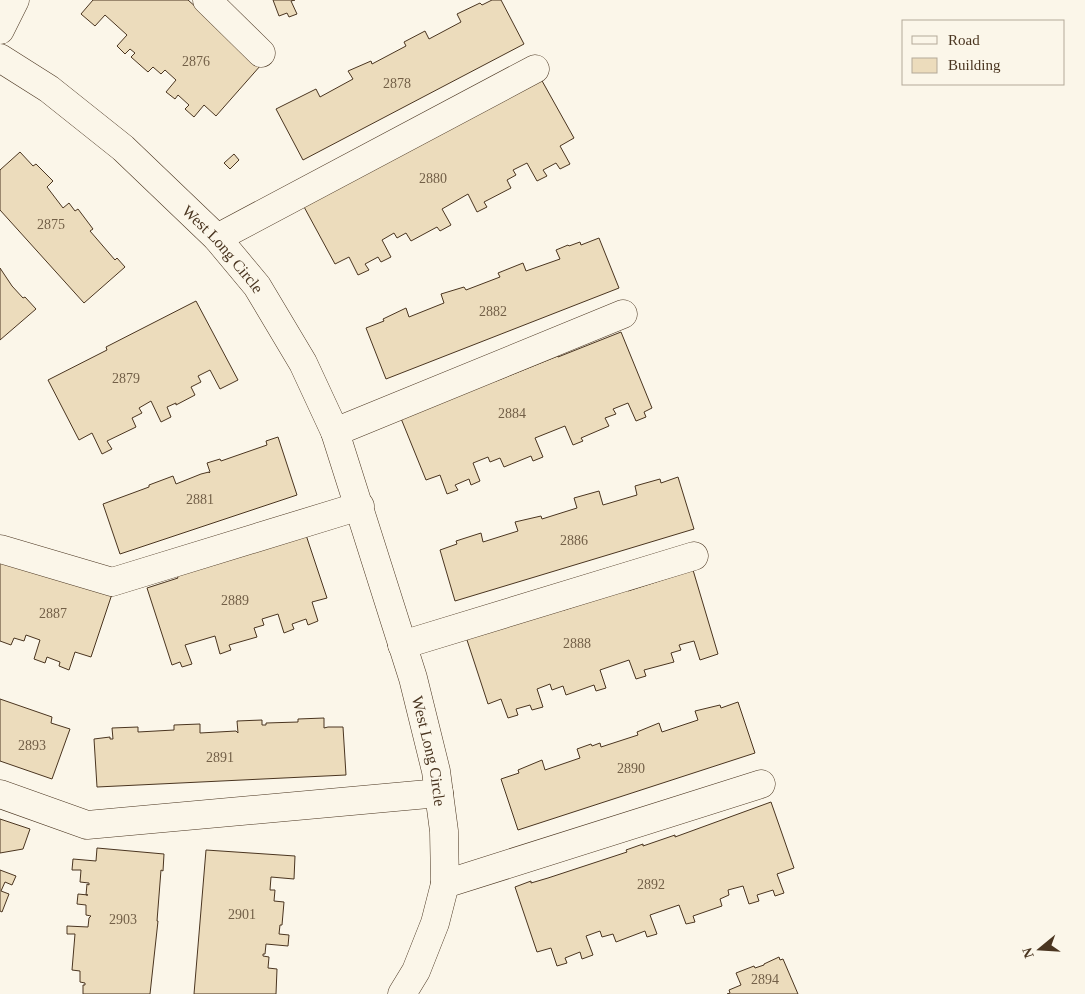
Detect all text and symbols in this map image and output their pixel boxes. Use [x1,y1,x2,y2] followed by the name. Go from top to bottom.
[902,20,1065,85] legend
[948,32,980,48] text: Road
[182,54,210,69] house number: 2876
[948,57,1001,73] text: Building
[383,76,411,91] house number: 2878
[419,171,447,186] house number: 2880
[179,201,267,296] street label: West Long Circle
[37,217,65,232] house number: 2875
[479,304,507,319] house number: 2882
[112,371,140,386] house number: 2879
[498,406,526,421] house number: 2884
[186,492,214,507] house number: 2881
[560,533,588,548] house number: 2886
[221,593,249,608] house number: 2889
[39,606,67,621] house number: 2887
[563,636,591,651] house number: 2888
[409,694,449,807] street label: West Long Circle
[18,738,46,753] house number: 2893
[206,750,234,765] house number: 2891
[617,761,645,776] house number: 2890
[637,877,665,892] house number: 2892
[228,907,256,922] house number: 2901
[109,912,137,927] house number: 2903
[1015,924,1065,974] north arrow
[1019,946,1037,960] text: N
[751,972,779,987] house number: 2894

